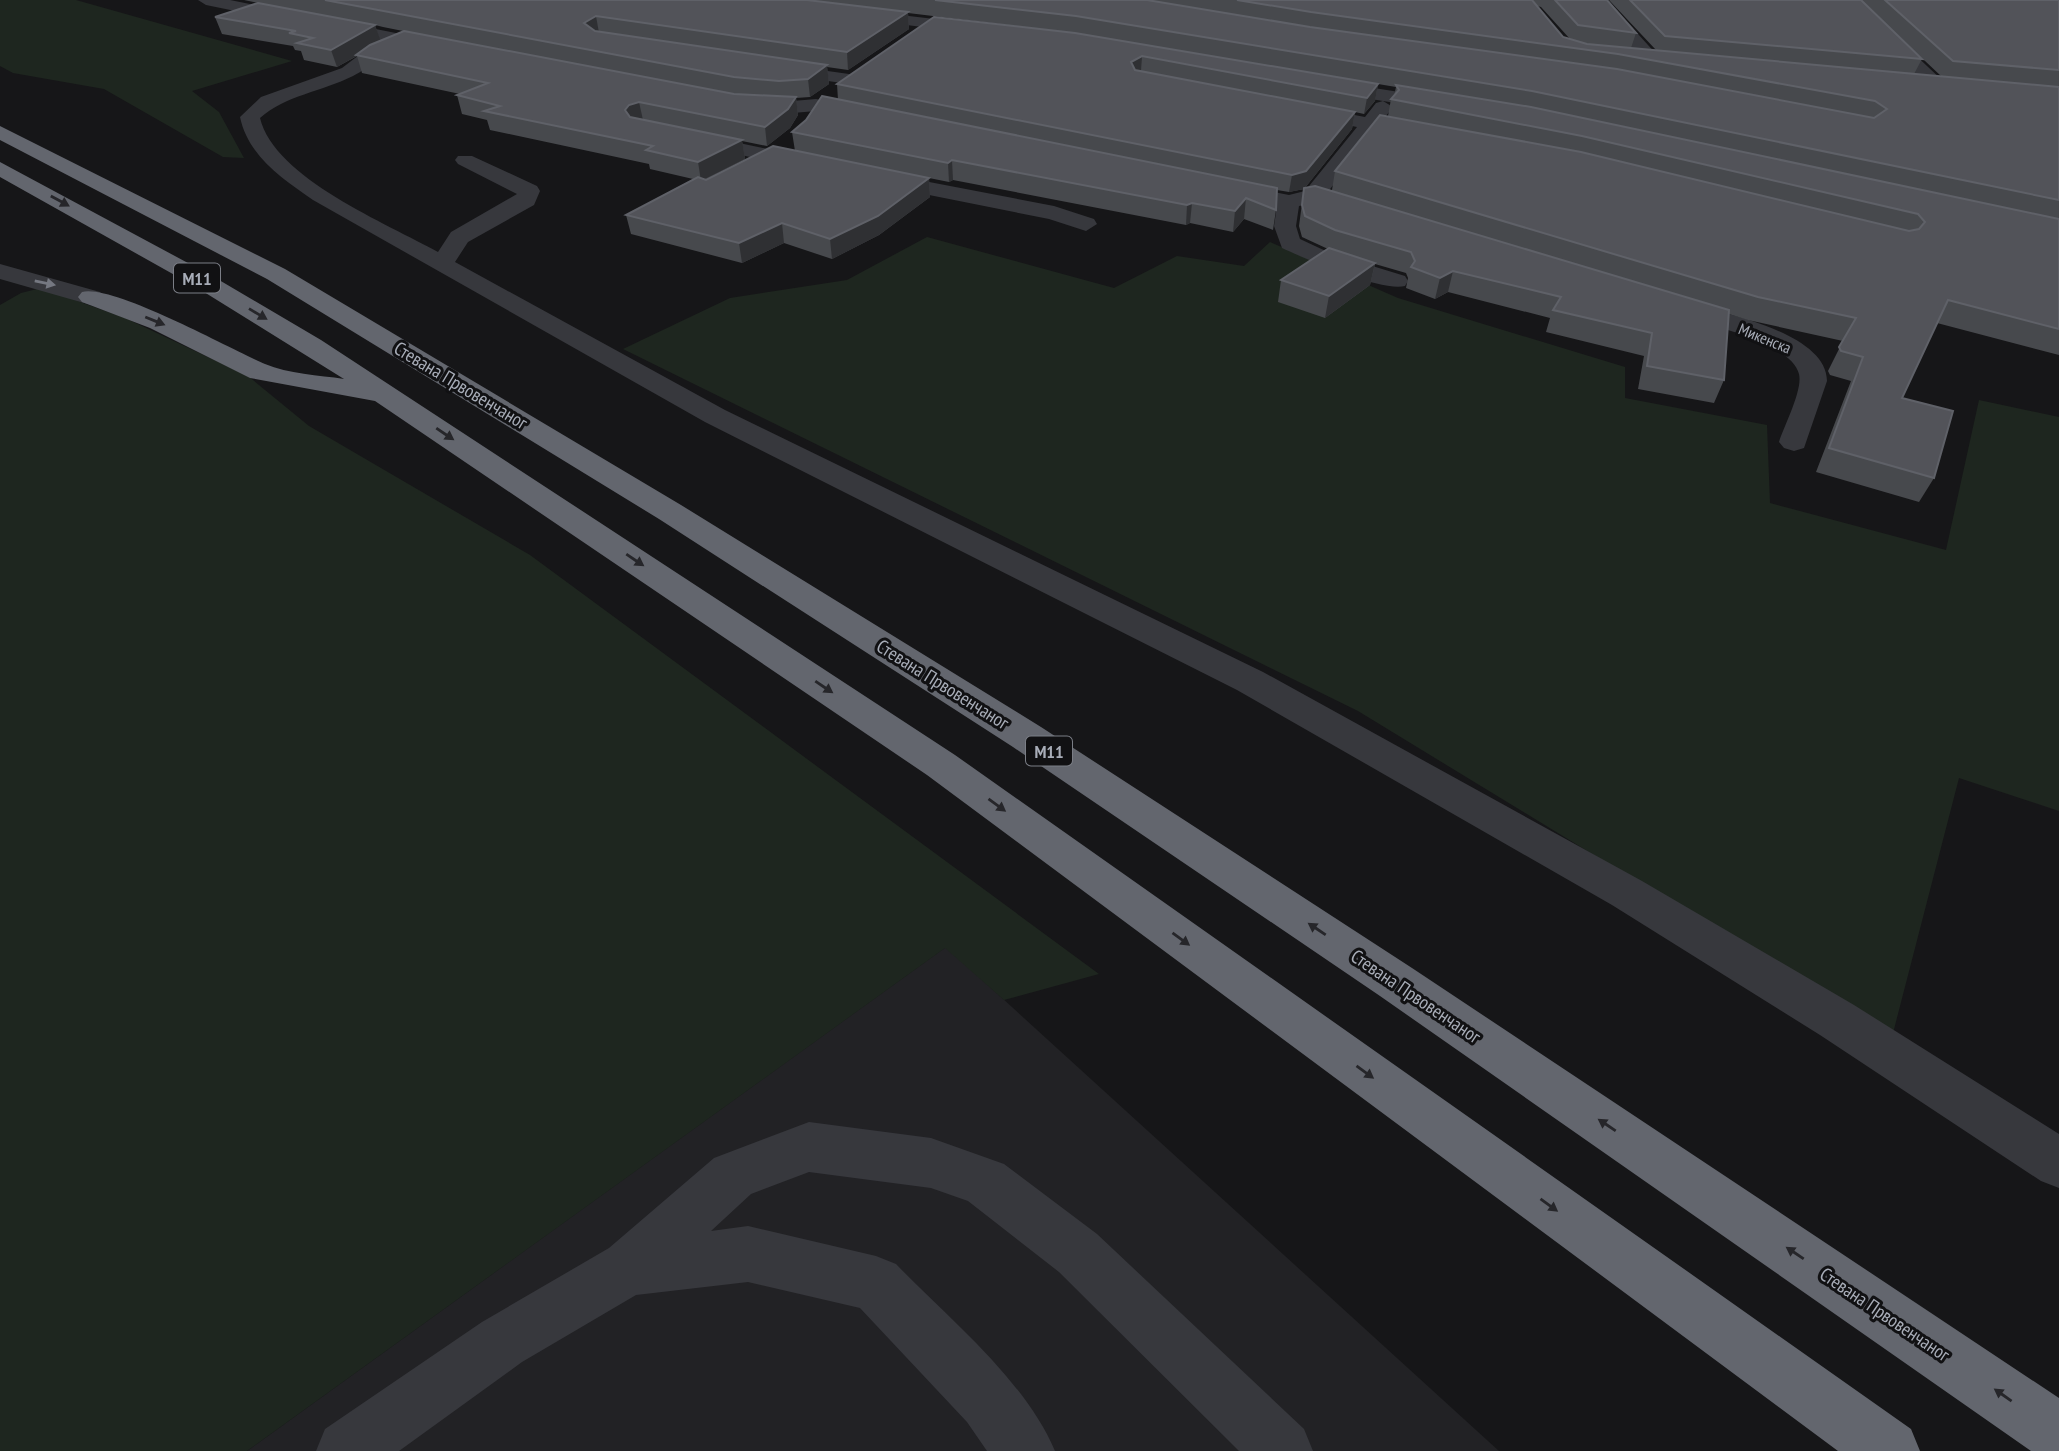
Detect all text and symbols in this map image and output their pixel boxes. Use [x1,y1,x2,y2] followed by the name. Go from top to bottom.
[50,195,70,207] one-way arrow
[174,264,220,292] road number: M11
[34,278,56,289] one-way arrow
[248,307,267,320] one-way arrow
[144,316,165,327] one-way arrow
[1736,318,1794,358] street label: Микенска
[390,336,532,435] street label: Стевана Првовенчаног
[435,428,455,441] one-way arrow
[625,554,644,567] one-way arrow
[872,634,1014,735] street label: Стевана Првовенчаног
[815,680,833,694] one-way arrow
[1026,736,1072,766] road number: M11
[987,798,1006,812] one-way arrow
[1307,923,1326,936] one-way arrow
[1172,931,1190,945] one-way arrow
[1346,944,1486,1049] street label: Стевана Првовенчаног
[1356,1065,1374,1079] one-way arrow
[1598,1118,1616,1132] one-way arrow
[1540,1198,1558,1212] one-way arrow
[1786,1246,1804,1260] one-way arrow
[1815,1262,1955,1367] street label: Стевана Првовенчаног
[1994,1388,2012,1402] one-way arrow

